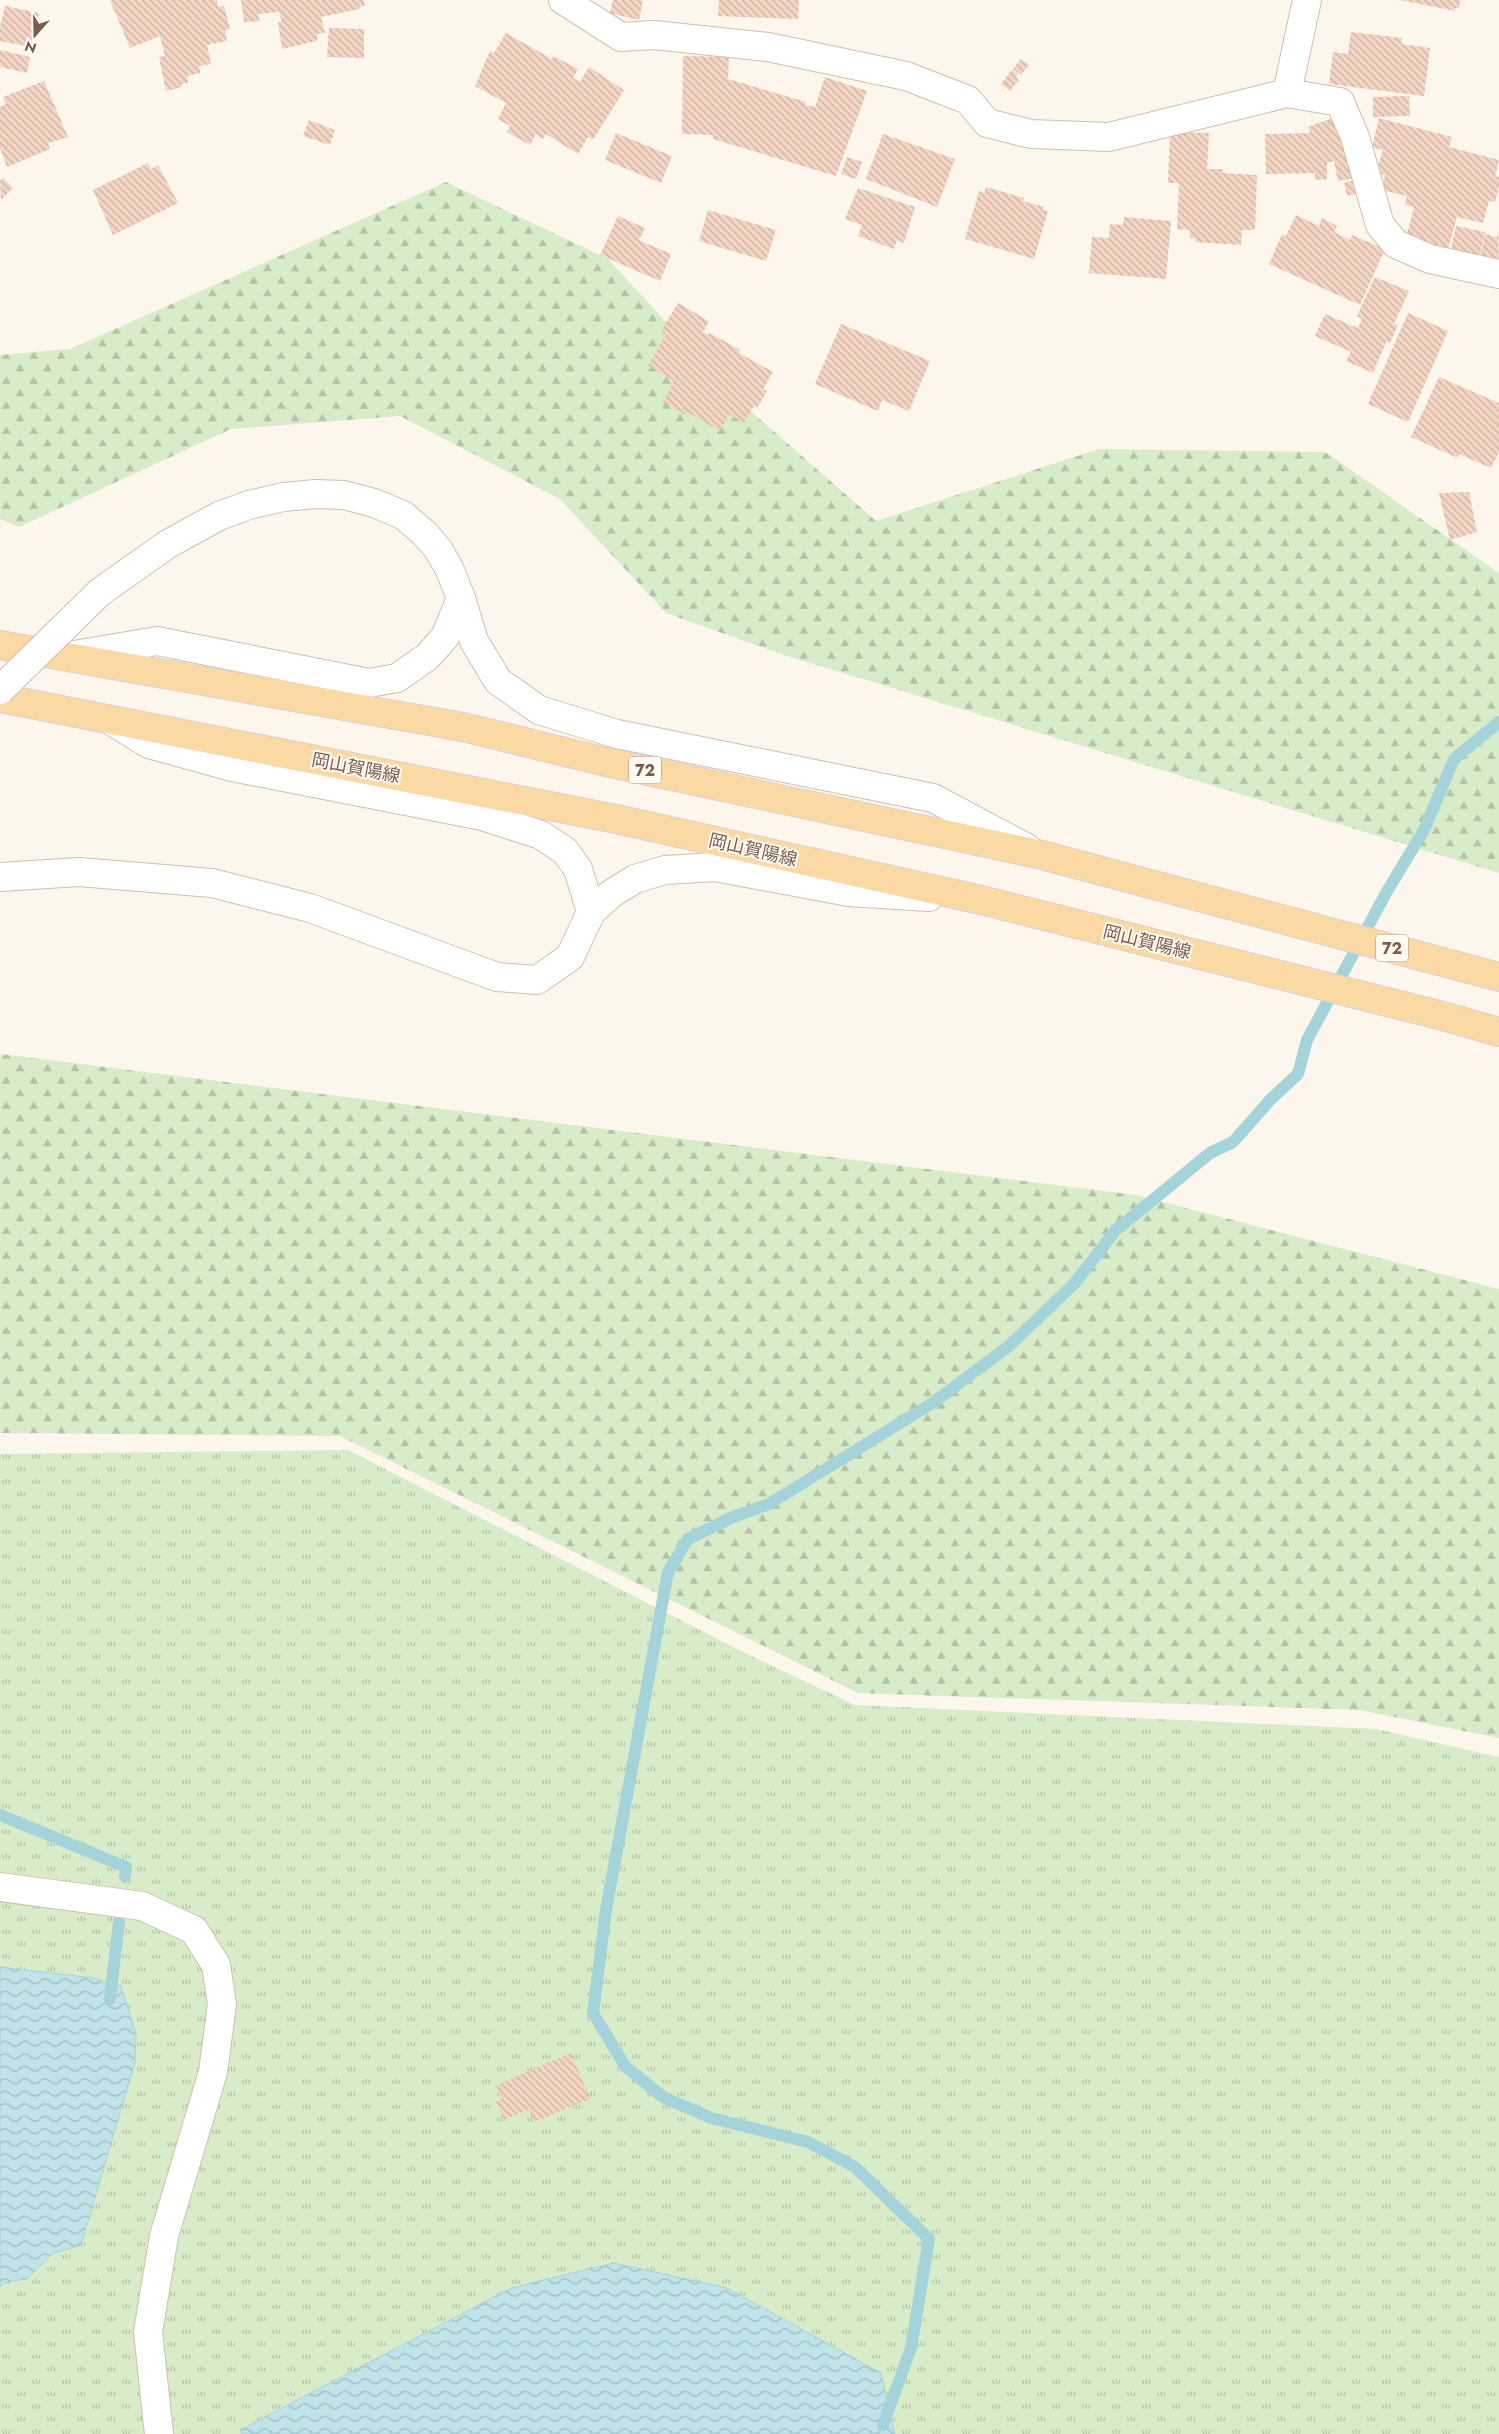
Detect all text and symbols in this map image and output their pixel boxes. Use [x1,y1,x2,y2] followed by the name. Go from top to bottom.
[10,10,60,60] north arrow
[22,36,39,59] text: N
[309,747,403,789] street label: 岡山賀陽線
[629,756,661,784] road number: 72
[706,827,800,873] street label: 岡山賀陽線
[1100,918,1194,966] street label: 岡山賀陽線
[1376,934,1408,961] road number: 72

